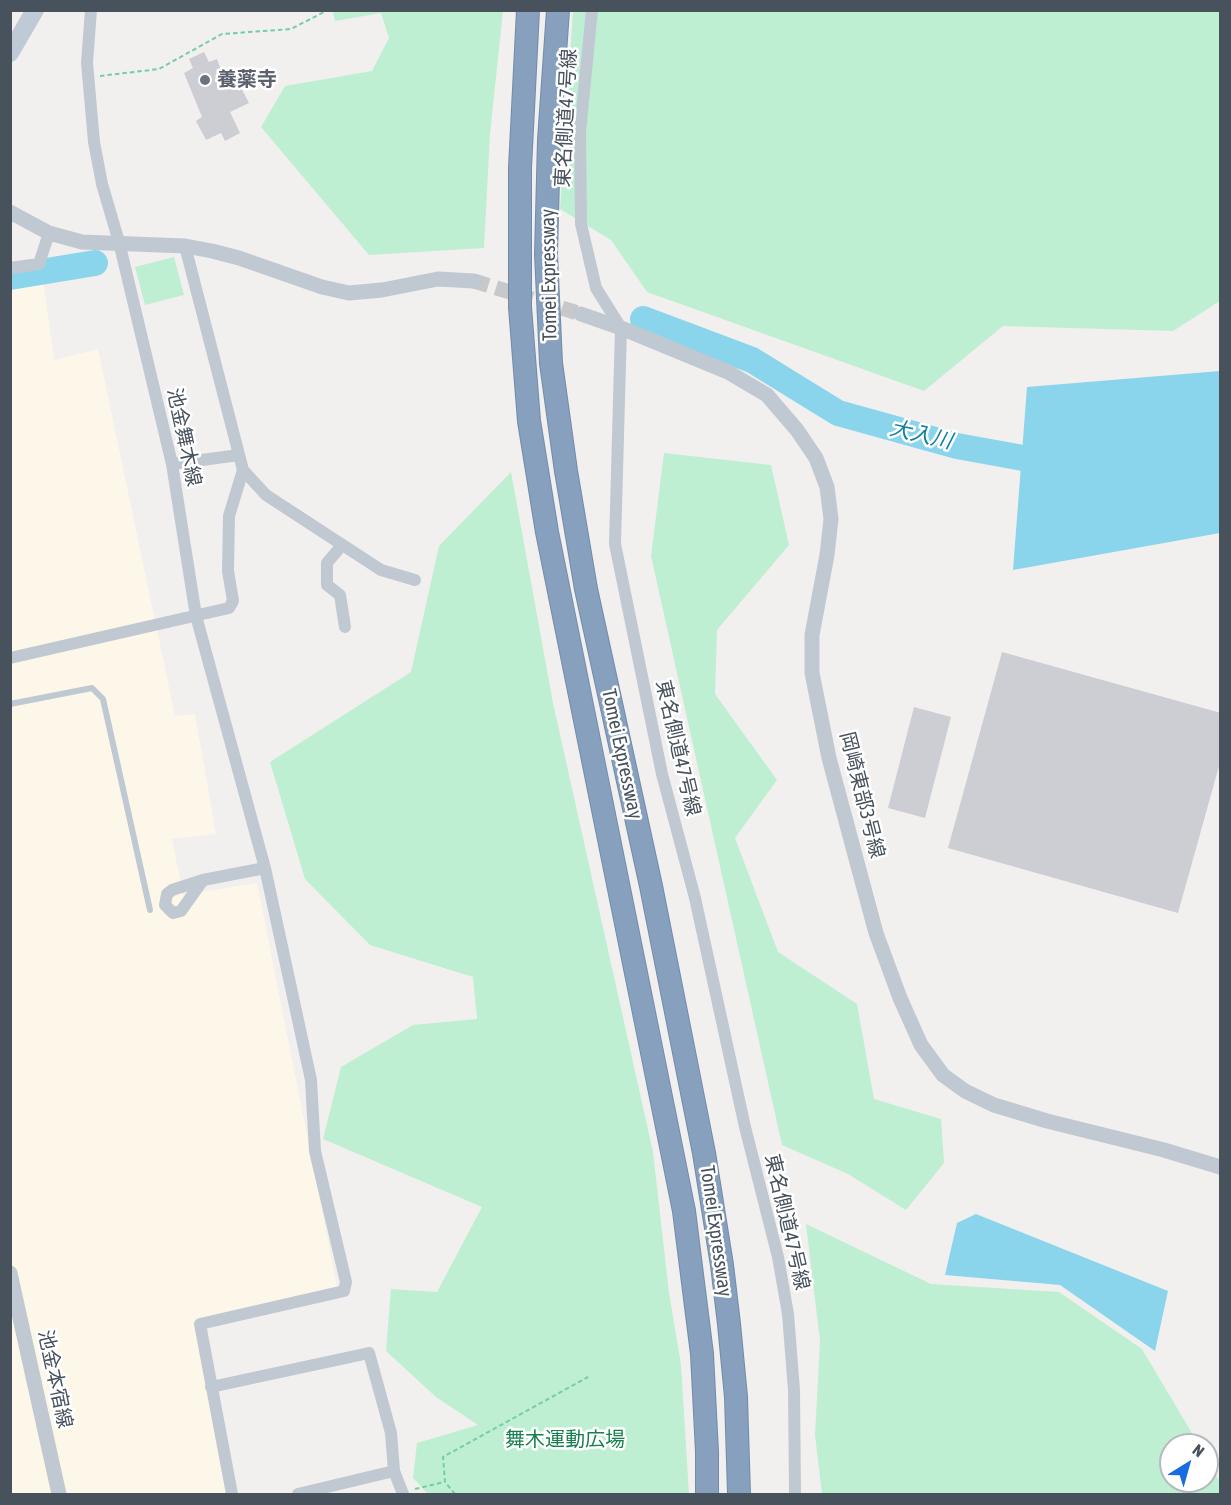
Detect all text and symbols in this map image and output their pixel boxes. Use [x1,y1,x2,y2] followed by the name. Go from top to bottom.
[550,48,582,188] street label: 東名側道47号線
[217,68,277,92] place label: 養薬寺
[198,73,212,87] marker: 養薬寺
[536,209,562,341] street label: Tomei Expressway
[162,386,206,488] street label: 池金舞木線
[887,416,955,454] water label: 大入川
[651,678,705,818] street label: 東名側道47号線
[597,687,647,821] street label: Tomei Expressway
[835,729,889,861] street label: 岡崎東部3号線
[760,1152,814,1292] street label: 東名側道47号線
[695,1164,737,1298] street label: Tomei Expressway
[33,1328,77,1430] street label: 池金本宿線
[505,1428,625,1452] park label: 舞木運動広場
[1159,1433,1219,1493] north arrow
[1189,1440,1208,1460] text: N

